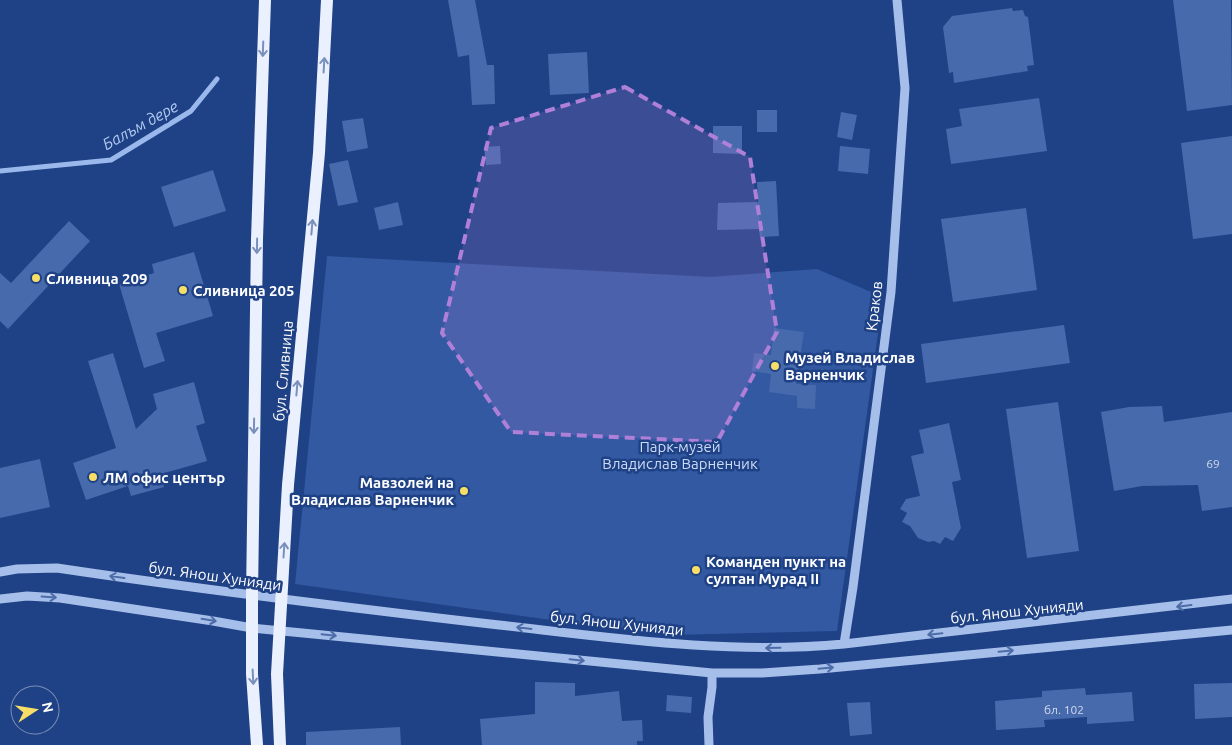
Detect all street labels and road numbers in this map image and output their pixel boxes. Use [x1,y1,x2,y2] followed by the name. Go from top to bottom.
[863,280,885,332] street label: Краков
[270,320,296,422] street label: бул. Сливница
[147,558,283,594] street label: бул. Янош Хунияди
[950,596,1084,626] street label: бул. Янош Хунияди
[550,608,684,638] street label: бул. Янош Хунияди

